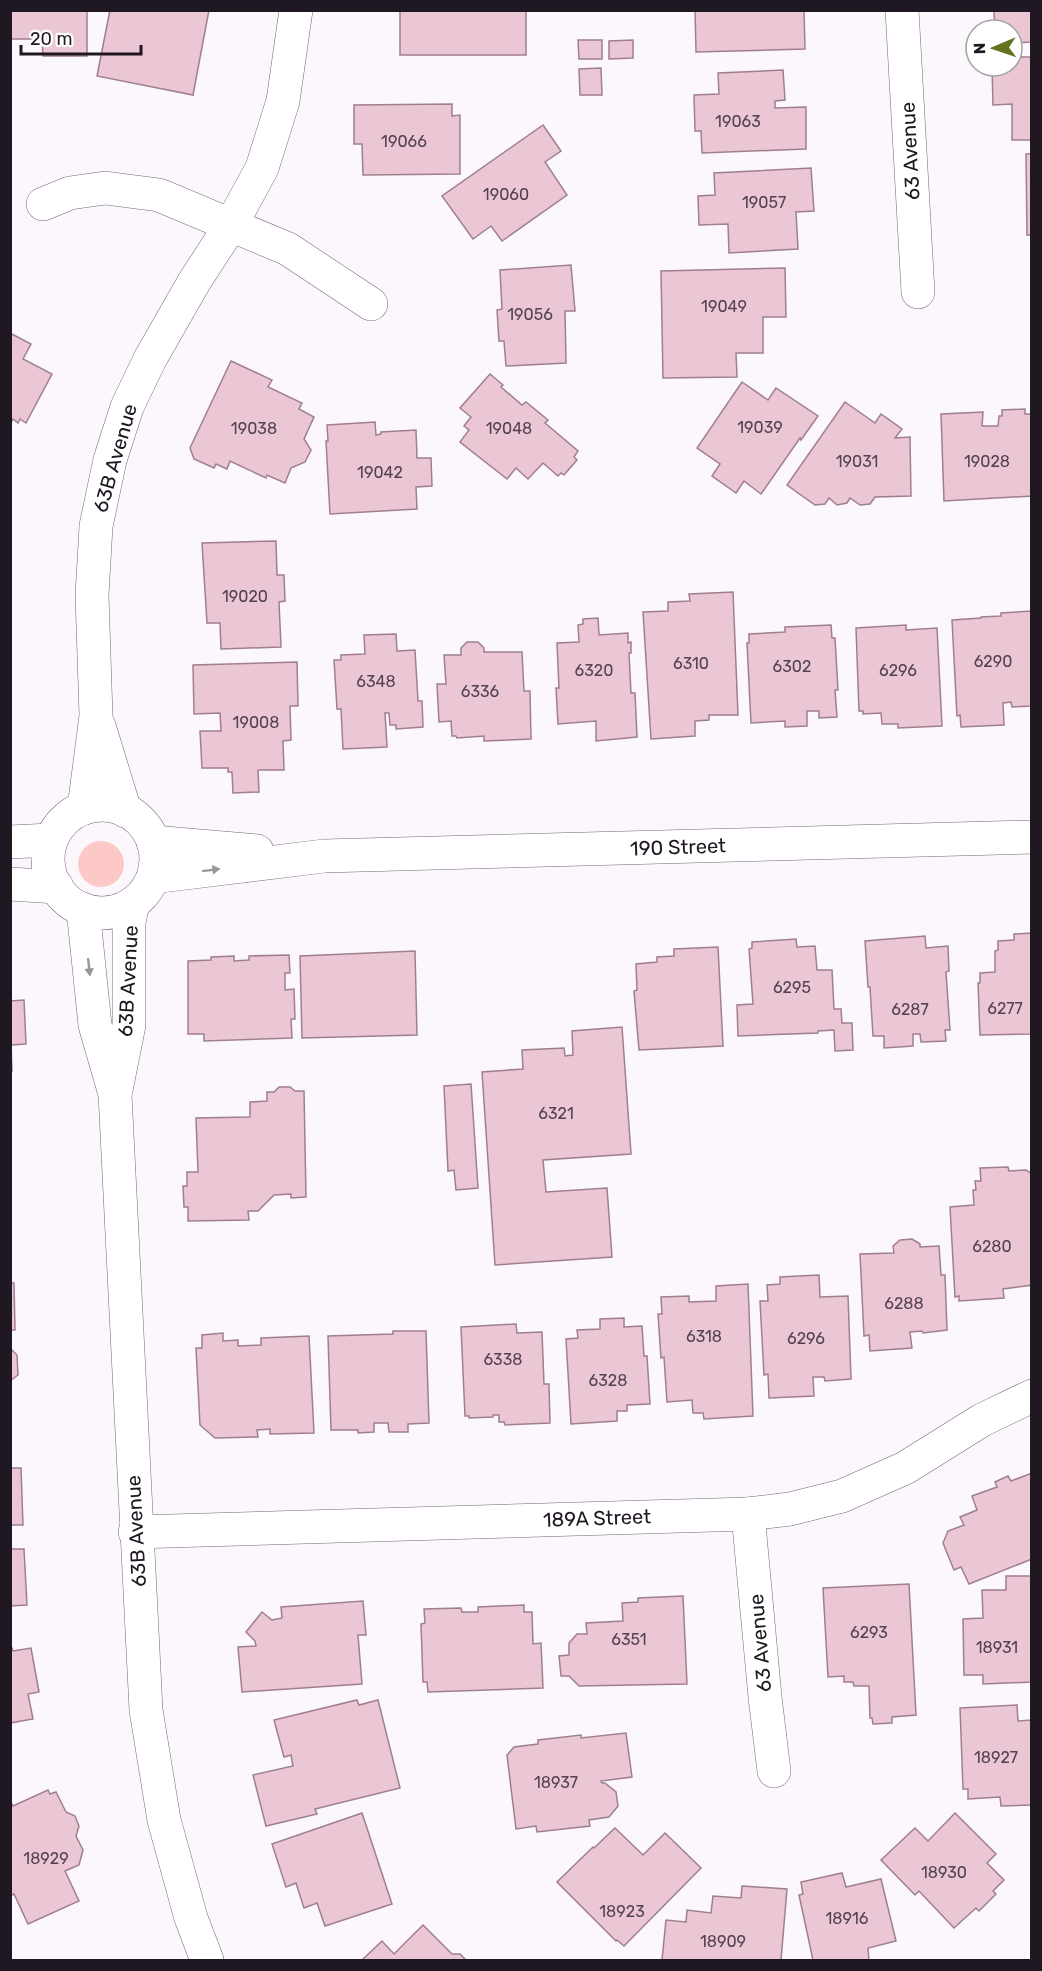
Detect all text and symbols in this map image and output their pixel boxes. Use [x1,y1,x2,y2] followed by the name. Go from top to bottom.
[21,18,141,56] scale bar
[964,18,1024,78] north arrow
[30,28,72,50] text: 20 m
[970,42,989,55] text: N
[895,101,925,201] street label: 63 Avenue
[715,112,761,131] house number: 19063
[381,132,427,151] house number: 19066
[483,185,529,204] house number: 19060
[742,193,786,212] house number: 19057
[701,297,747,316] house number: 19049
[507,305,553,324] house number: 19056
[88,401,142,515] street label: 63B Avenue
[737,418,783,437] house number: 19039
[231,419,277,438] house number: 19038
[486,419,532,438] house number: 19048
[836,452,878,471] house number: 19031
[964,452,1010,471] house number: 19028
[357,463,403,482] house number: 19042
[222,587,268,606] house number: 19020
[974,652,1012,671] house number: 6290
[673,654,709,673] house number: 6310
[773,657,811,676] house number: 6302
[575,661,613,680] house number: 6320
[879,661,917,680] house number: 6296
[356,672,396,691] house number: 6348
[461,682,500,701] house number: 6336
[233,713,279,732] house number: 19008
[630,833,726,861] street label: 190 Street
[201,865,220,875] one-way arrow
[113,925,143,1037] street label: 63B Avenue
[84,958,94,977] one-way arrow
[773,978,811,997] house number: 6295
[987,999,1023,1018] house number: 6277
[891,1000,929,1019] house number: 6287
[538,1104,574,1123] house number: 6321
[972,1237,1012,1256] house number: 6280
[884,1294,924,1313] house number: 6288
[686,1327,722,1346] house number: 6318
[787,1329,825,1348] house number: 6296
[483,1350,523,1369] house number: 6338
[589,1371,627,1390] house number: 6328
[121,1475,151,1587] street label: 63B Avenue
[543,1504,652,1532] street label: 189A Street
[744,1593,776,1693] street label: 63 Avenue
[850,1623,888,1642] house number: 6293
[611,1630,647,1649] house number: 6351
[976,1638,1018,1657] house number: 18931
[974,1748,1018,1767] house number: 18927
[534,1773,578,1792] house number: 18937
[23,1849,69,1868] house number: 18929
[921,1863,967,1882] house number: 18930
[599,1902,645,1921] house number: 18923
[825,1909,869,1928] house number: 18916
[700,1932,746,1951] house number: 18909

